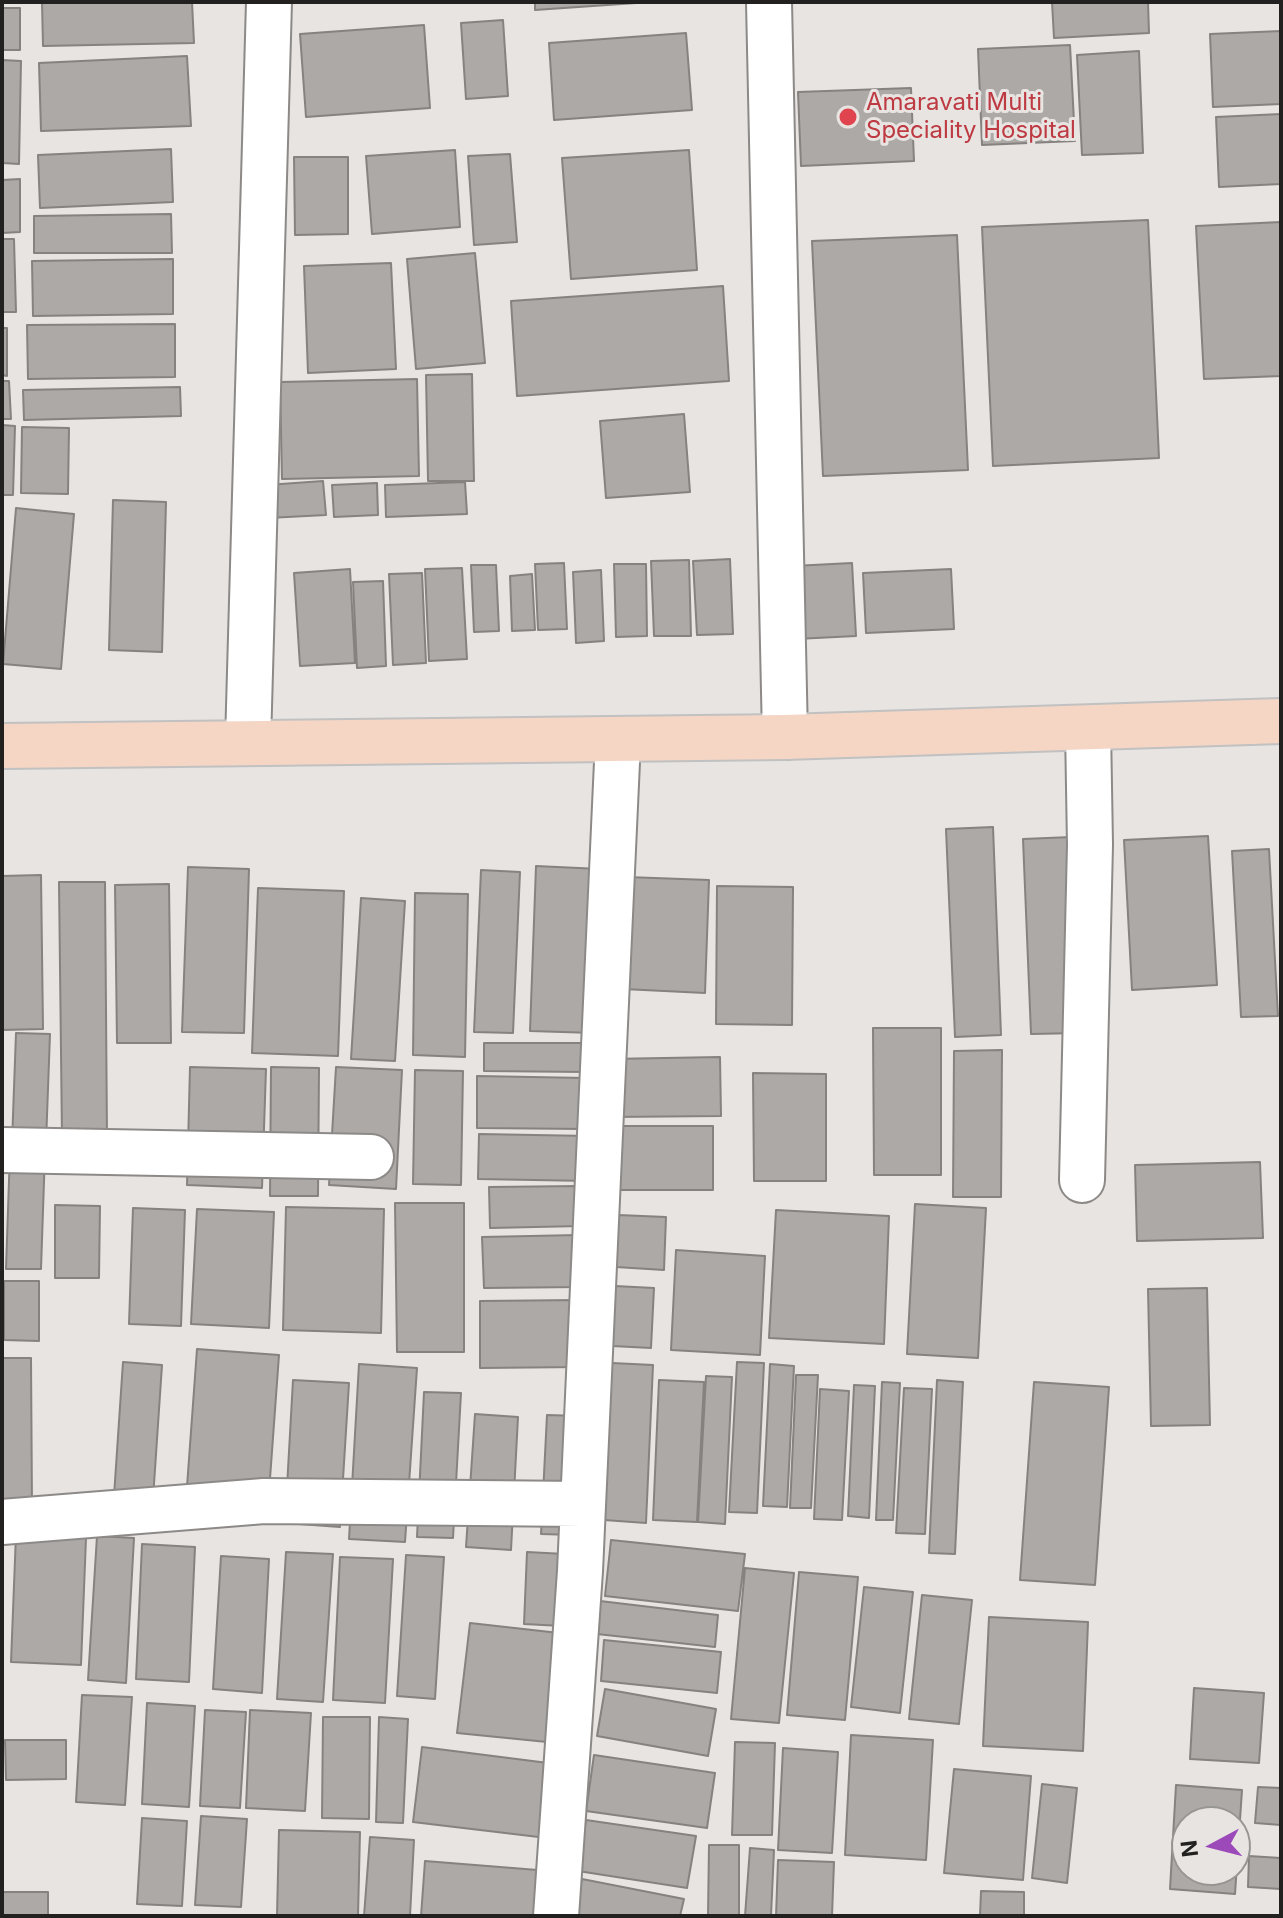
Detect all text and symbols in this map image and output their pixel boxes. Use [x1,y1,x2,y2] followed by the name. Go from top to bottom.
[866,89,1076,145] place label: Amaravati Multi Speciality Hospital
[837,106,859,128] marker: Amaravati Multi Speciality Hospital
[1171,1806,1251,1886] north arrow
[1175,1839,1203,1859] text: N

